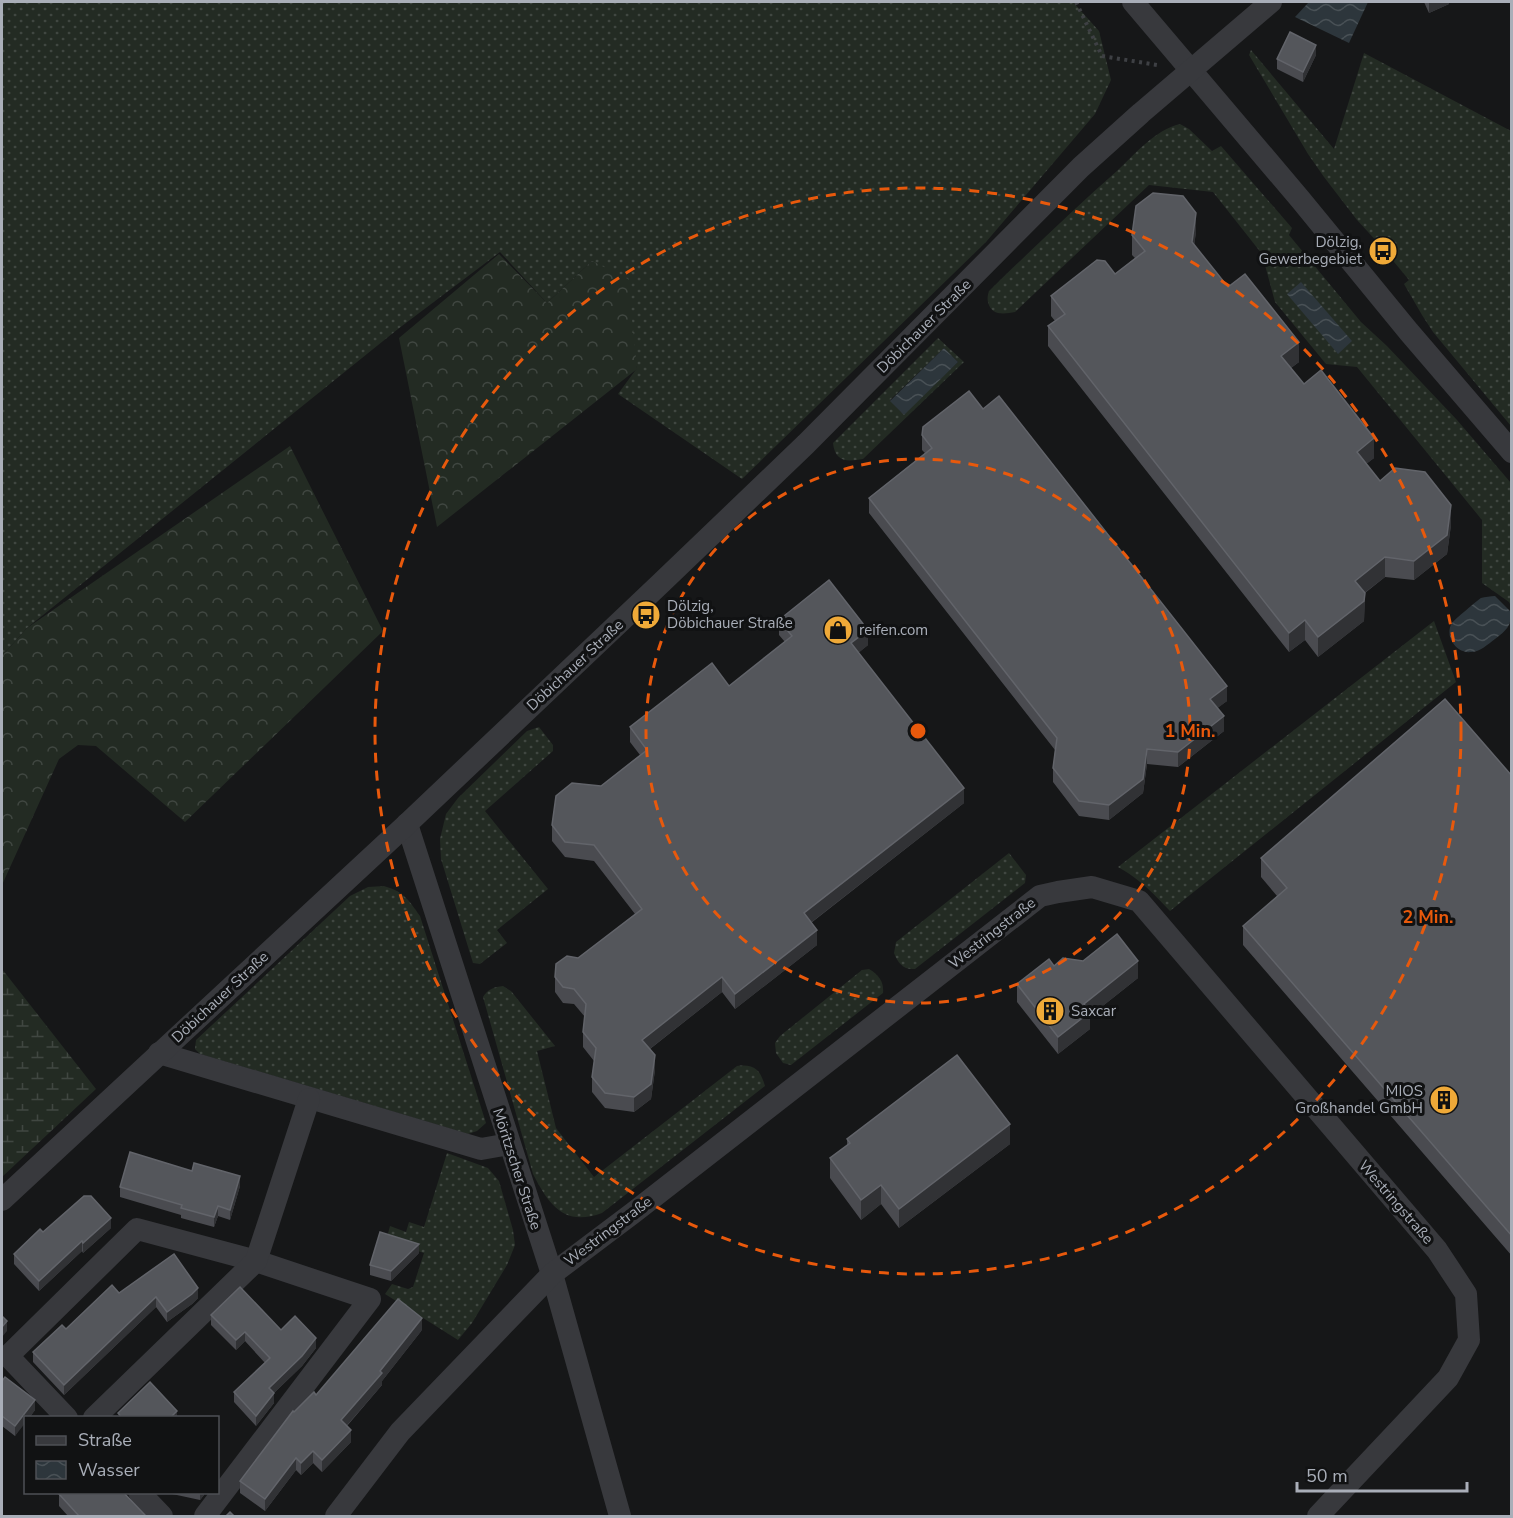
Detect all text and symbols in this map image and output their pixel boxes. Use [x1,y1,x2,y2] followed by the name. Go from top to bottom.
[1258,232,1363,269] place label: Dölzig, Gewerbegebiet
[1367,235,1399,267] bus stop icon: Dölzig, Gewerbegebiet
[873,275,975,377] street label: Döbichauer Straße
[667,596,793,633] place label: Dölzig, Döbichauer Straße
[630,599,662,631] bus stop icon: Dölzig, Döbichauer Straße
[822,614,854,646] shop icon: reifen.com
[522,615,628,715] street label: Döbichauer Straße
[859,620,928,640] place label: reifen.com
[1165,719,1215,743] text: 1 Min.
[908,721,928,741] centre of rings
[944,893,1040,973] street label: Westringstraße
[1403,905,1453,929] text: 2 Min.
[167,947,273,1047] street label: Döbichauer Straße
[1034,995,1066,1027] building icon: Saxcar
[1071,1001,1117,1021] place label: Saxcar
[1295,1081,1423,1118] place label: MIOS Großhandel GmbH
[1428,1084,1460,1116] building icon: MIOS Großhandel GmbH
[488,1106,546,1232] street label: Möritzscher Straße
[1354,1156,1438,1248] street label: Westringstraße
[560,1191,656,1271] street label: Westringstraße
[24,1416,219,1494] legend
[78,1428,132,1452] text: Straße
[1297,1455,1466,1493] scale bar
[78,1458,140,1482] text: Wasser
[1306,1464,1348,1488] text: 50 m

